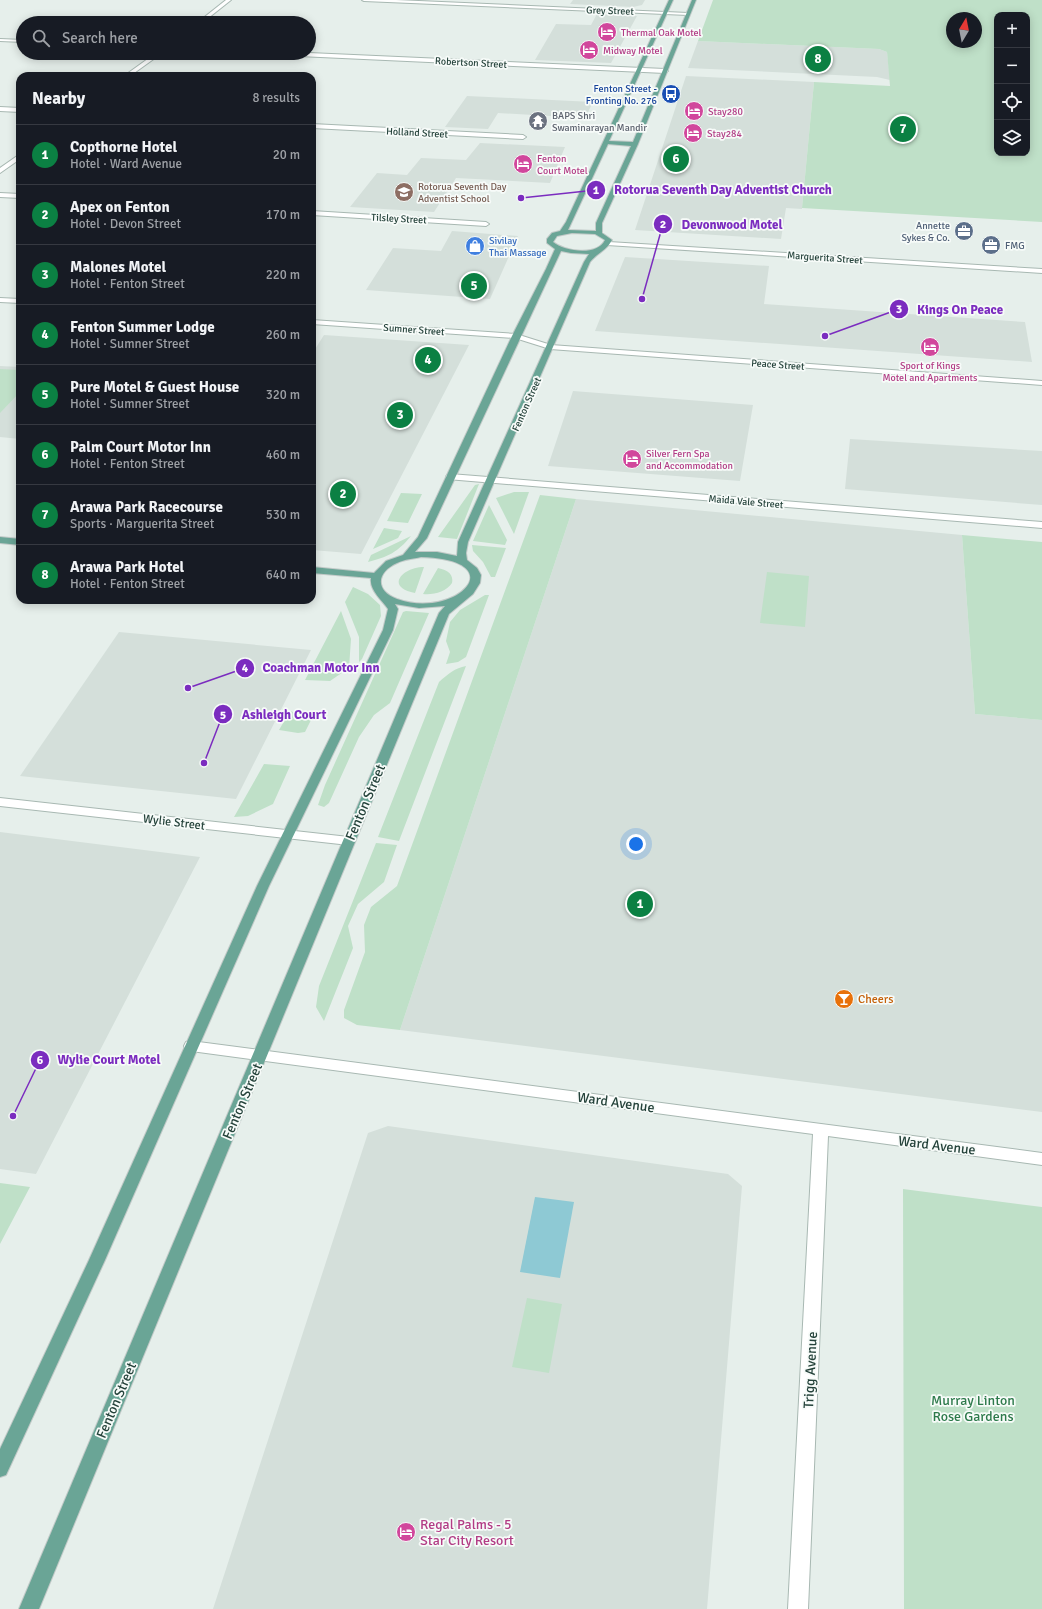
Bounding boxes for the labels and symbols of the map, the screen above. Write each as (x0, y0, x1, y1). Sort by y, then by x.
street label: Grey Street (586, 4, 635, 18)
north arrow (946, 12, 982, 48)
hotel icon: Thermal Oak Motel (596, 21, 618, 43)
place label: Thermal Oak Motel (621, 27, 702, 39)
hotel icon: Midway Motel (578, 39, 600, 61)
pin: 8 (805, 44, 831, 74)
place label: Midway Motel (603, 45, 663, 57)
street label: Robertson Street (435, 55, 508, 71)
place label: Fenton Street - Fronting No. 276 (586, 83, 657, 107)
bus stop icon: Fenton Street - Fronting No. 276 (660, 83, 682, 105)
hotel icon: Stay280 (683, 100, 705, 122)
place label: Stay280 (708, 106, 743, 118)
temple icon: BAPS Shri Swaminarayan Mandir (527, 110, 549, 132)
place label: BAPS Shri Swaminarayan Mandir (552, 110, 647, 134)
pin: 7 (890, 114, 916, 144)
hotel icon: Stay284 (682, 122, 704, 144)
street label: Holland Street (386, 125, 449, 141)
place label: Stay284 (707, 128, 742, 140)
pin: 6 (663, 144, 689, 174)
hotel icon: Fenton Court Motel (512, 153, 534, 175)
place label: Fenton Court Motel (537, 153, 588, 177)
callout: Rotorua Seventh Day Adventist Church (586, 177, 840, 202)
school or university icon: Rotorua Seventh Day Adventist School (393, 181, 415, 203)
place label: Rotorua Seventh Day Adventist School (418, 181, 507, 205)
text: Rotorua Seventh Day Adventist Church (614, 182, 832, 198)
text: 1 (593, 183, 600, 198)
street label: Tilsley Street (371, 212, 428, 226)
callout: Devonwood Motel (653, 212, 790, 237)
text: 2 (660, 217, 666, 232)
text: Devonwood Motel (682, 217, 783, 233)
place label: Annette Sykes & Co. (901, 220, 950, 244)
office icon: Annette Sykes & Co. (953, 220, 975, 242)
office icon: FMG (980, 234, 1002, 256)
shop icon: Sivilay Thai Massage (464, 235, 486, 257)
place label: Sivilay Thai Massage (489, 235, 547, 259)
place label: FMG (1005, 240, 1025, 252)
street label: Marguerita Street (787, 249, 864, 267)
pin: 5 (461, 271, 487, 301)
callout: Kings On Peace (889, 297, 1011, 322)
text: 3 (896, 302, 902, 317)
text: Kings On Peace (917, 302, 1004, 318)
street label: Sumner Street (383, 322, 445, 338)
hotel icon: Sport of Kings Motel and Apartments (919, 336, 941, 358)
pin: 4 (415, 345, 441, 375)
street label: Peace Street (751, 357, 805, 373)
place label: Sport of Kings Motel and Apartments (883, 360, 978, 384)
street label: Fenton Street (510, 375, 544, 433)
pin: 3 (387, 400, 413, 430)
hotel icon: Silver Fern Spa and Accommodation (621, 448, 643, 470)
place label: Silver Fern Spa and Accommodation (646, 448, 733, 472)
pin: 2 (330, 479, 356, 509)
street label: Maida Vale Street (708, 493, 784, 511)
callout: Coachman Motor Inn (235, 655, 388, 680)
text: Coachman Motor Inn (262, 660, 380, 676)
text: 4 (242, 661, 249, 676)
callout: Ashleigh Court (213, 702, 334, 727)
text: Ashleigh Court (242, 707, 326, 723)
text: 5 (220, 708, 226, 723)
street label: Fenton Street (342, 762, 389, 843)
street label: Wylie Street (142, 811, 206, 834)
your location (626, 834, 646, 854)
pin: 1 (627, 889, 653, 919)
bar icon: Cheers (833, 988, 855, 1010)
place label: Cheers (858, 992, 893, 1007)
callout: Wylie Court Motel (30, 1047, 169, 1072)
text: Wylie Court Motel (57, 1052, 161, 1068)
text: 6 (37, 1053, 44, 1068)
street label: Fenton Street (219, 1061, 266, 1142)
street label: Ward Avenue (576, 1089, 656, 1116)
street label: Ward Avenue (897, 1132, 977, 1159)
street label: Trigg Avenue (800, 1331, 821, 1409)
street label: Fenton Street (93, 1360, 140, 1441)
park label: Murray Linton Rose Gardens (931, 1392, 1015, 1425)
place label: Regal Palms - 5 Star City Resort (420, 1516, 514, 1549)
hotel icon: Regal Palms - 5 Star City Resort (395, 1521, 417, 1543)

